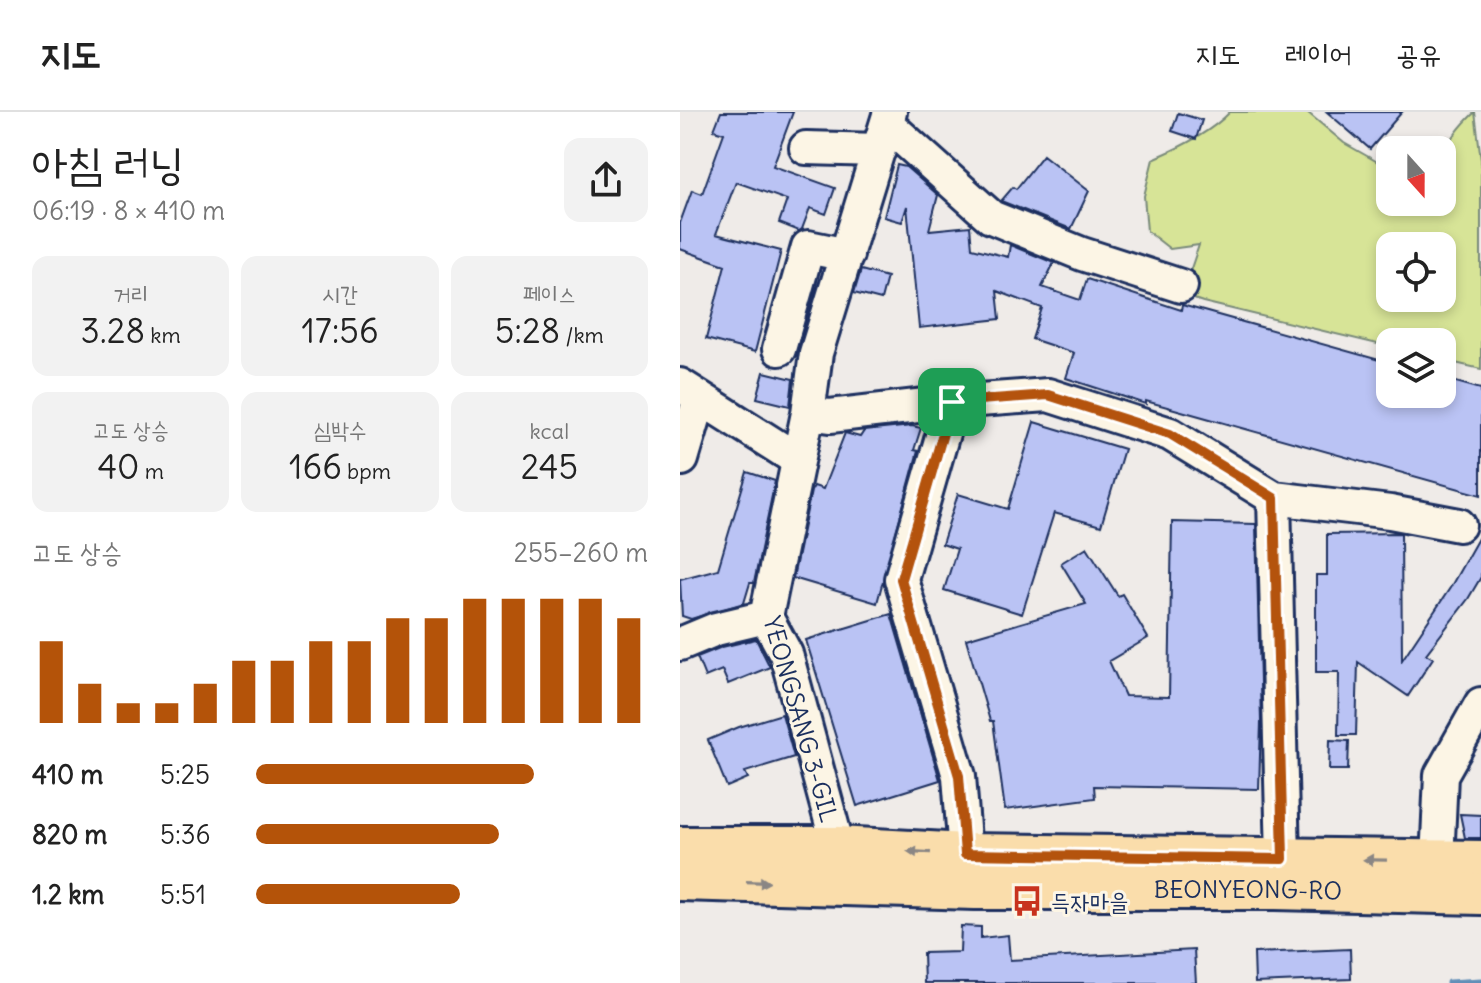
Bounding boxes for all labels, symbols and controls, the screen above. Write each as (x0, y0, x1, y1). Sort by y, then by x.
text: 지도 (40, 30, 101, 77)
text: 지도 (1195, 36, 1240, 72)
text: 레이어 (1284, 36, 1352, 72)
text: 공유 (1396, 36, 1441, 72)
text: 아침 러닝 (32, 136, 184, 191)
north arrow (1376, 136, 1456, 216)
map controls (1376, 136, 1456, 408)
button: share (564, 138, 648, 222)
text: 06:19 · 8 × 410 m (32, 194, 225, 227)
button: locate (1376, 232, 1456, 312)
text: 거리 (113, 280, 148, 308)
text: 시간 (322, 280, 358, 308)
text: 페이스 (523, 280, 576, 308)
text: 3.28 (80, 309, 145, 352)
text: 17:56 (301, 309, 379, 352)
text: 5:28 (495, 309, 560, 352)
text: km (145, 321, 181, 349)
text: /km (560, 321, 604, 349)
button: layers (1376, 328, 1456, 408)
pin (918, 368, 986, 436)
icon: arrive (930, 380, 974, 424)
text: 고도 상승 (93, 416, 169, 444)
text: 심박수 (313, 416, 367, 444)
text: kcal (530, 417, 569, 445)
text: 40 (97, 445, 139, 488)
text: 166 (289, 445, 342, 488)
text: 245 (521, 445, 578, 488)
text: m (139, 457, 164, 485)
text: bpm (342, 457, 391, 485)
text: 고도 상승 (32, 536, 122, 569)
text: 255–260 m (514, 536, 648, 569)
street label: YEONGSANG 3-GIL (757, 613, 845, 825)
text: 410 m (32, 758, 103, 791)
text: 5:25 (160, 758, 210, 791)
text: 820 m (32, 818, 107, 851)
text: 5:36 (160, 818, 211, 851)
one-way arrow (906, 845, 931, 858)
one-way arrow (1362, 854, 1387, 866)
street label: BEONYEONG-RO (1154, 874, 1342, 906)
one-way arrow (746, 876, 771, 889)
text: 1.2 km (32, 878, 104, 911)
text: 5:51 (160, 878, 206, 911)
bus stop icon: 득자마을 (1010, 884, 1044, 918)
place label: 득자마을 (1051, 886, 1128, 916)

